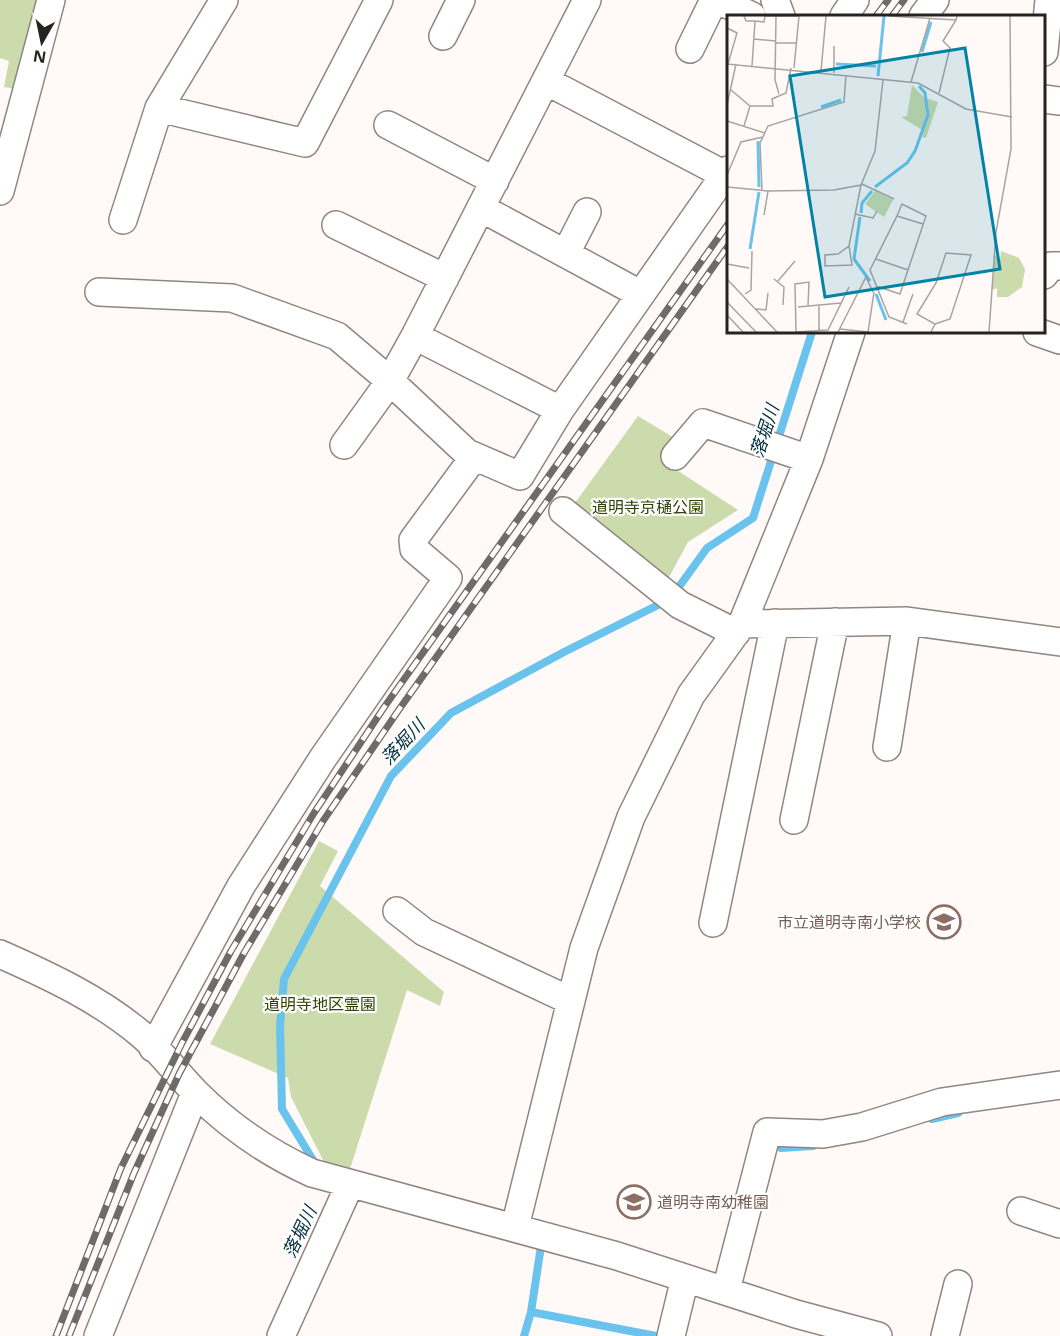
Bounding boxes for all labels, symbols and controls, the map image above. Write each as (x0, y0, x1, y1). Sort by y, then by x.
north arrow (12, 12, 72, 72)
inset map (727, 15, 1045, 333)
text: N (32, 45, 48, 69)
water label: 落堀川 (744, 399, 784, 460)
park label: 道明寺京樋公園 (592, 496, 704, 518)
water label: 落堀川 (375, 712, 431, 769)
school or university icon: 市立道明寺南小学校 (926, 904, 962, 940)
place label: 市立道明寺南小学校 (777, 911, 921, 933)
park label: 道明寺地区霊園 (264, 993, 376, 1015)
school or university icon: 道明寺南幼稚園 (616, 1184, 652, 1220)
place label: 道明寺南幼稚園 (657, 1191, 769, 1213)
water label: 落堀川 (277, 1200, 322, 1261)

